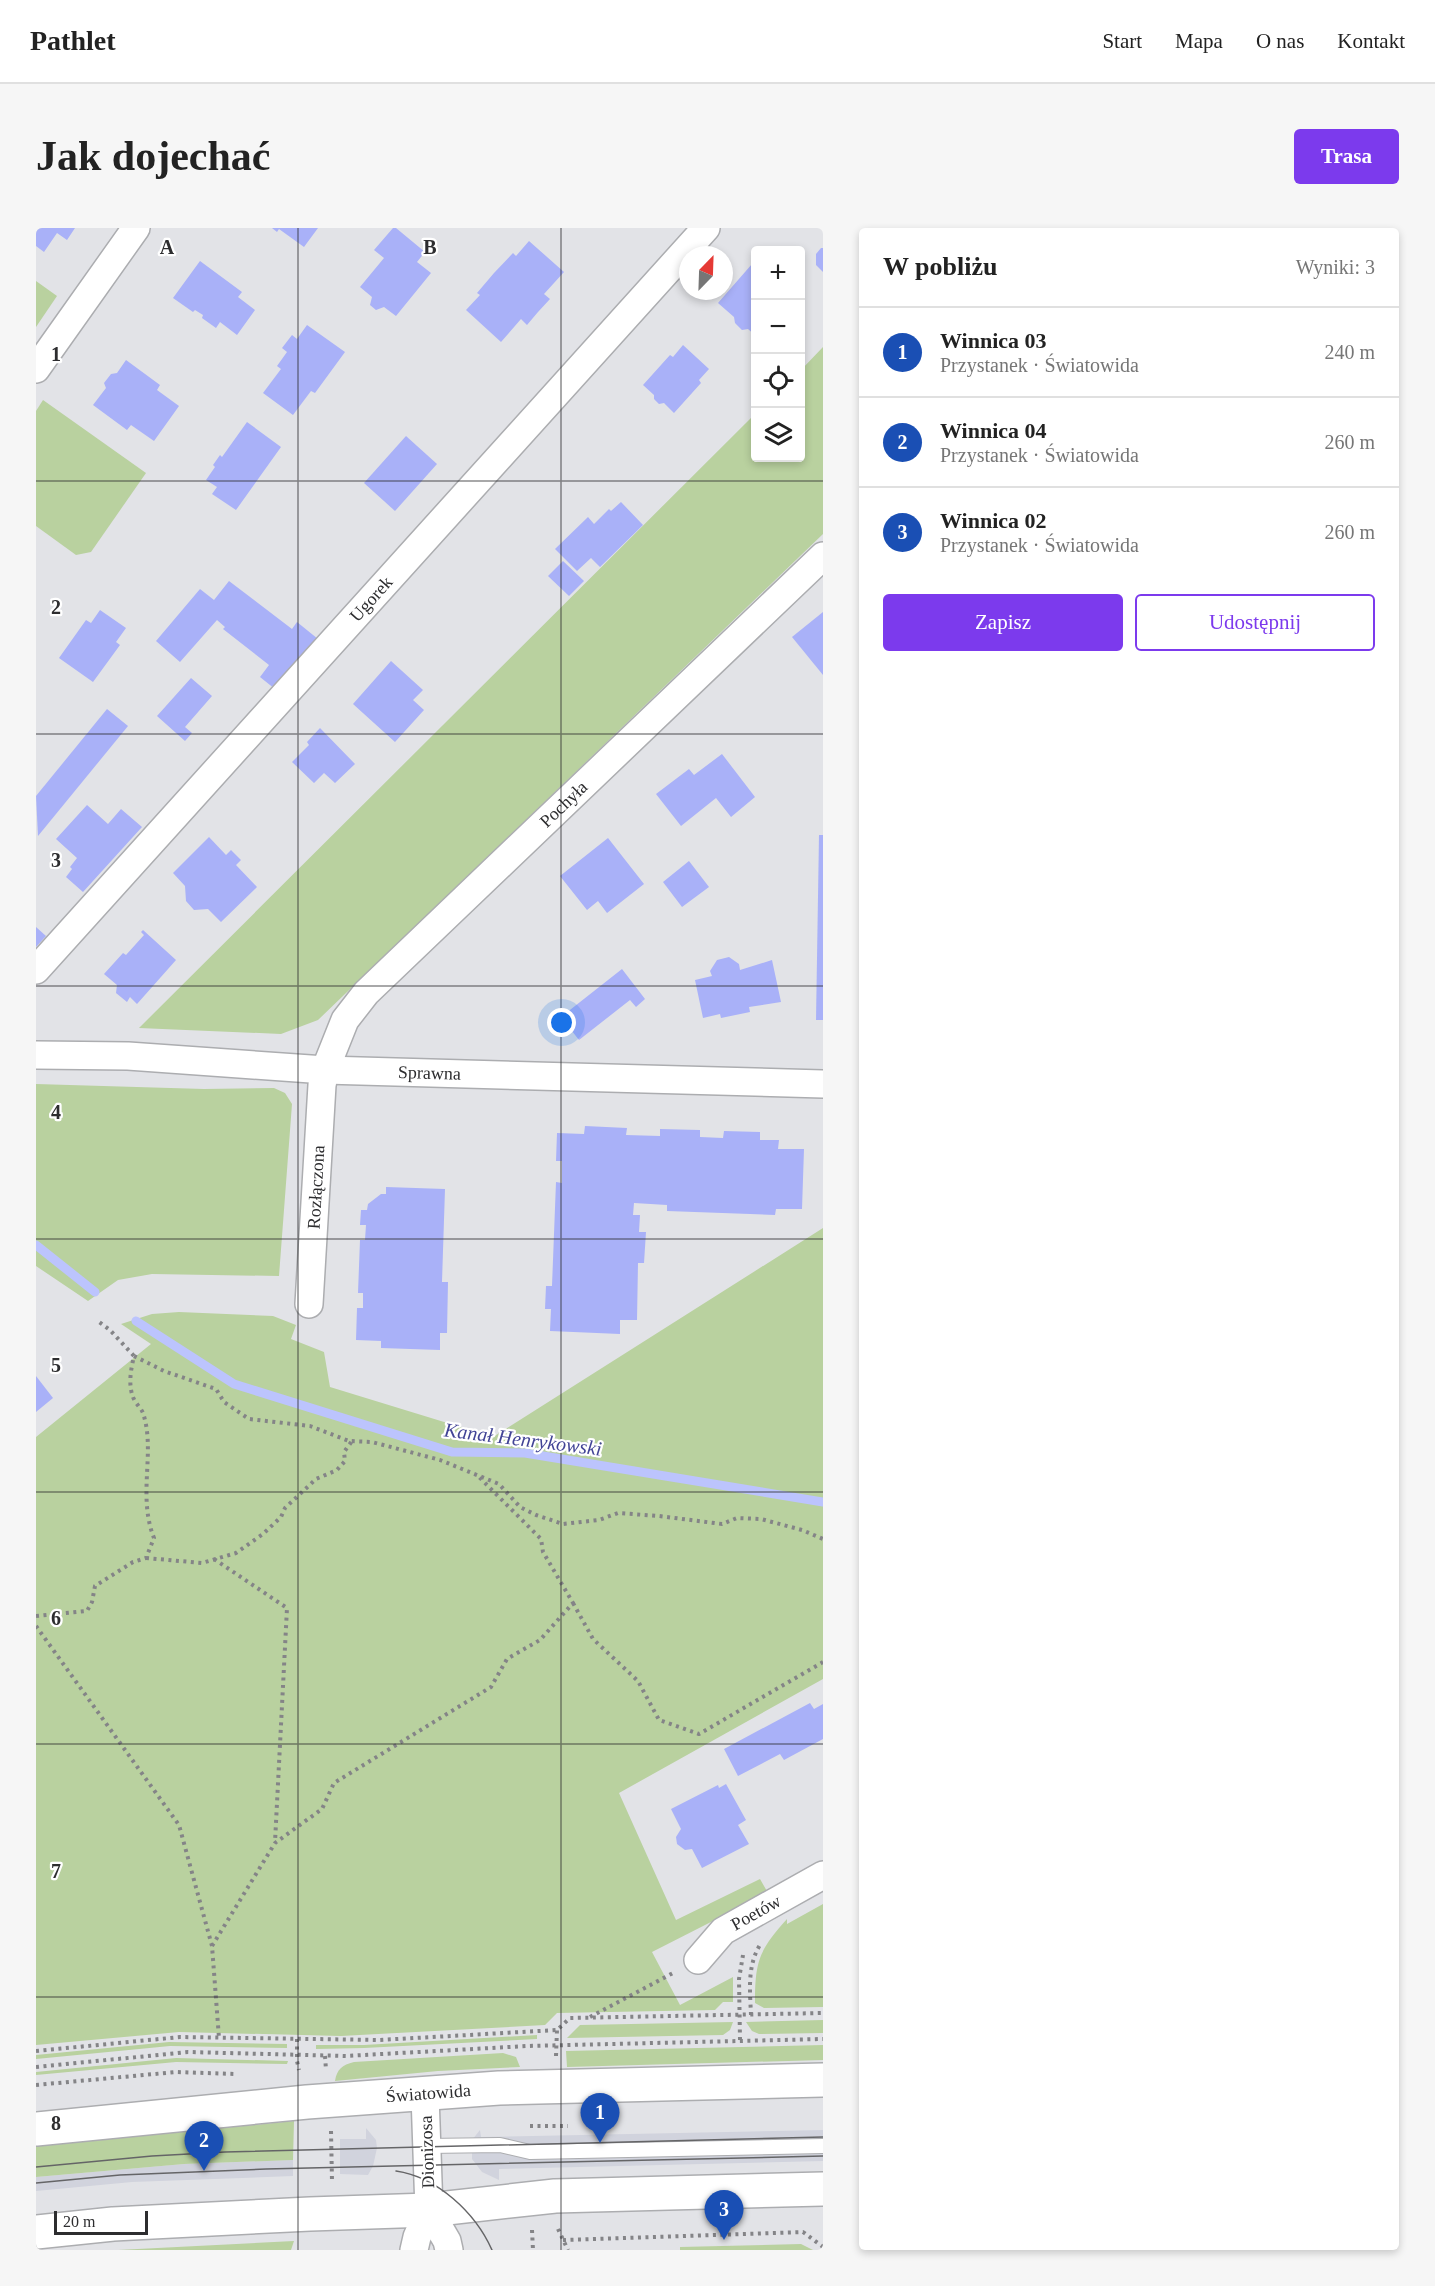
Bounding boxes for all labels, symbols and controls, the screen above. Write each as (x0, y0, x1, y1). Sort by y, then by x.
text: Pathlet (30, 25, 116, 56)
text: Start (1102, 29, 1142, 53)
text: Mapa (1175, 29, 1223, 53)
text: O nas (1256, 29, 1304, 53)
text: Kontakt (1337, 29, 1405, 53)
button: Trasa (1294, 129, 1399, 184)
text: Jak dojechać (36, 133, 271, 179)
text: A (160, 236, 175, 258)
text: B (423, 236, 437, 258)
north arrow (679, 246, 733, 300)
map controls (751, 246, 805, 462)
button: + (751, 246, 805, 300)
text: W pobliżu (883, 252, 997, 281)
text: Wyniki: 3 (1296, 256, 1375, 278)
button: − (751, 300, 805, 354)
text: Winnica 03 (940, 328, 1047, 353)
text: 1 (898, 341, 908, 363)
text: 240 m (1324, 341, 1375, 363)
text: 1 (51, 343, 61, 365)
button: locate (751, 354, 805, 408)
text: Przystanek · Światowida (940, 354, 1139, 376)
button: layers (751, 408, 805, 462)
text: Winnica 04 (940, 418, 1047, 443)
text: 2 (898, 431, 908, 453)
text: 260 m (1324, 431, 1375, 453)
text: Przystanek · Światowida (940, 444, 1139, 466)
text: Winnica 02 (940, 508, 1047, 533)
text: 3 (898, 521, 908, 543)
text: 260 m (1324, 521, 1375, 543)
text: Przystanek · Światowida (940, 534, 1139, 556)
street label: Ugorek (346, 572, 397, 626)
button: Zapisz (883, 594, 1123, 651)
button: Udostępnij (1135, 594, 1375, 651)
text: 2 (51, 596, 61, 618)
street label: Pochyła (536, 777, 591, 831)
text: 3 (51, 849, 61, 871)
your location (547, 1008, 576, 1037)
street label: Sprawna (398, 1062, 461, 1084)
text: 4 (51, 1101, 61, 1123)
street label: Rozłączona (303, 1145, 328, 1230)
text: 5 (51, 1354, 61, 1376)
water label: Kanał Henrykowski (442, 1418, 603, 1461)
text: 6 (51, 1607, 61, 1629)
text: 7 (51, 1860, 61, 1882)
street label: Poetów (727, 1891, 784, 1934)
street label: Światowida (385, 2080, 471, 2106)
pin: 1 (580, 2094, 620, 2143)
text: 8 (51, 2112, 61, 2134)
street label: Dionizosa (416, 2115, 438, 2189)
pin: 2 (184, 2122, 224, 2171)
pin: 3 (704, 2190, 744, 2240)
scale bar (54, 2208, 148, 2236)
text: 20 m (63, 2213, 95, 2230)

